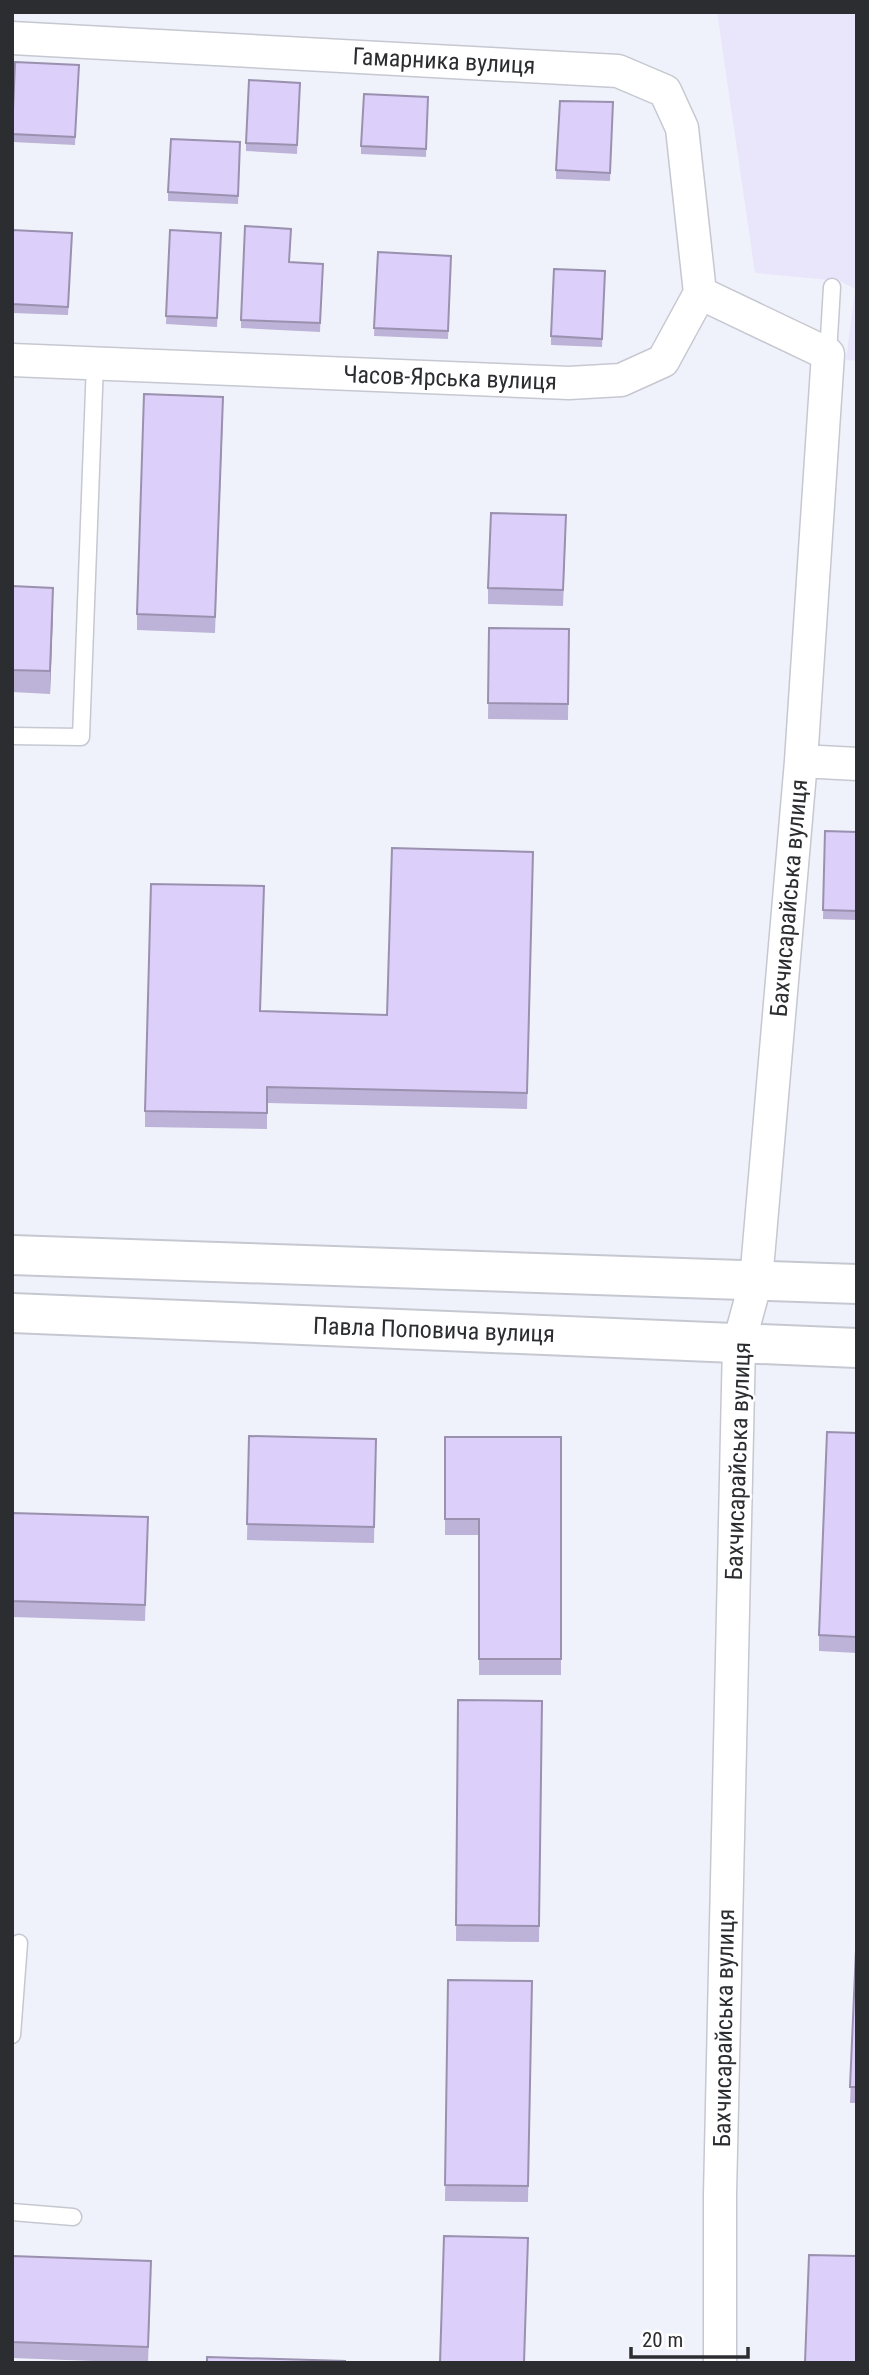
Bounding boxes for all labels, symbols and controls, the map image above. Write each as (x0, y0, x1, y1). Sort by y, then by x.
street label: Гамарника вулиця (352, 42, 536, 80)
street label: Часов-Ярська вулиця (343, 360, 557, 396)
street label: Бахчисарайська вулиця (765, 778, 813, 1018)
street label: Павла Поповича вулиця (313, 1312, 555, 1348)
street label: Бахчисарайська вулиця (720, 1341, 756, 1581)
street label: Бахчисарайська вулиця (708, 1909, 740, 2147)
scale bar (631, 2316, 748, 2360)
text: 20 m (642, 2328, 683, 2352)

